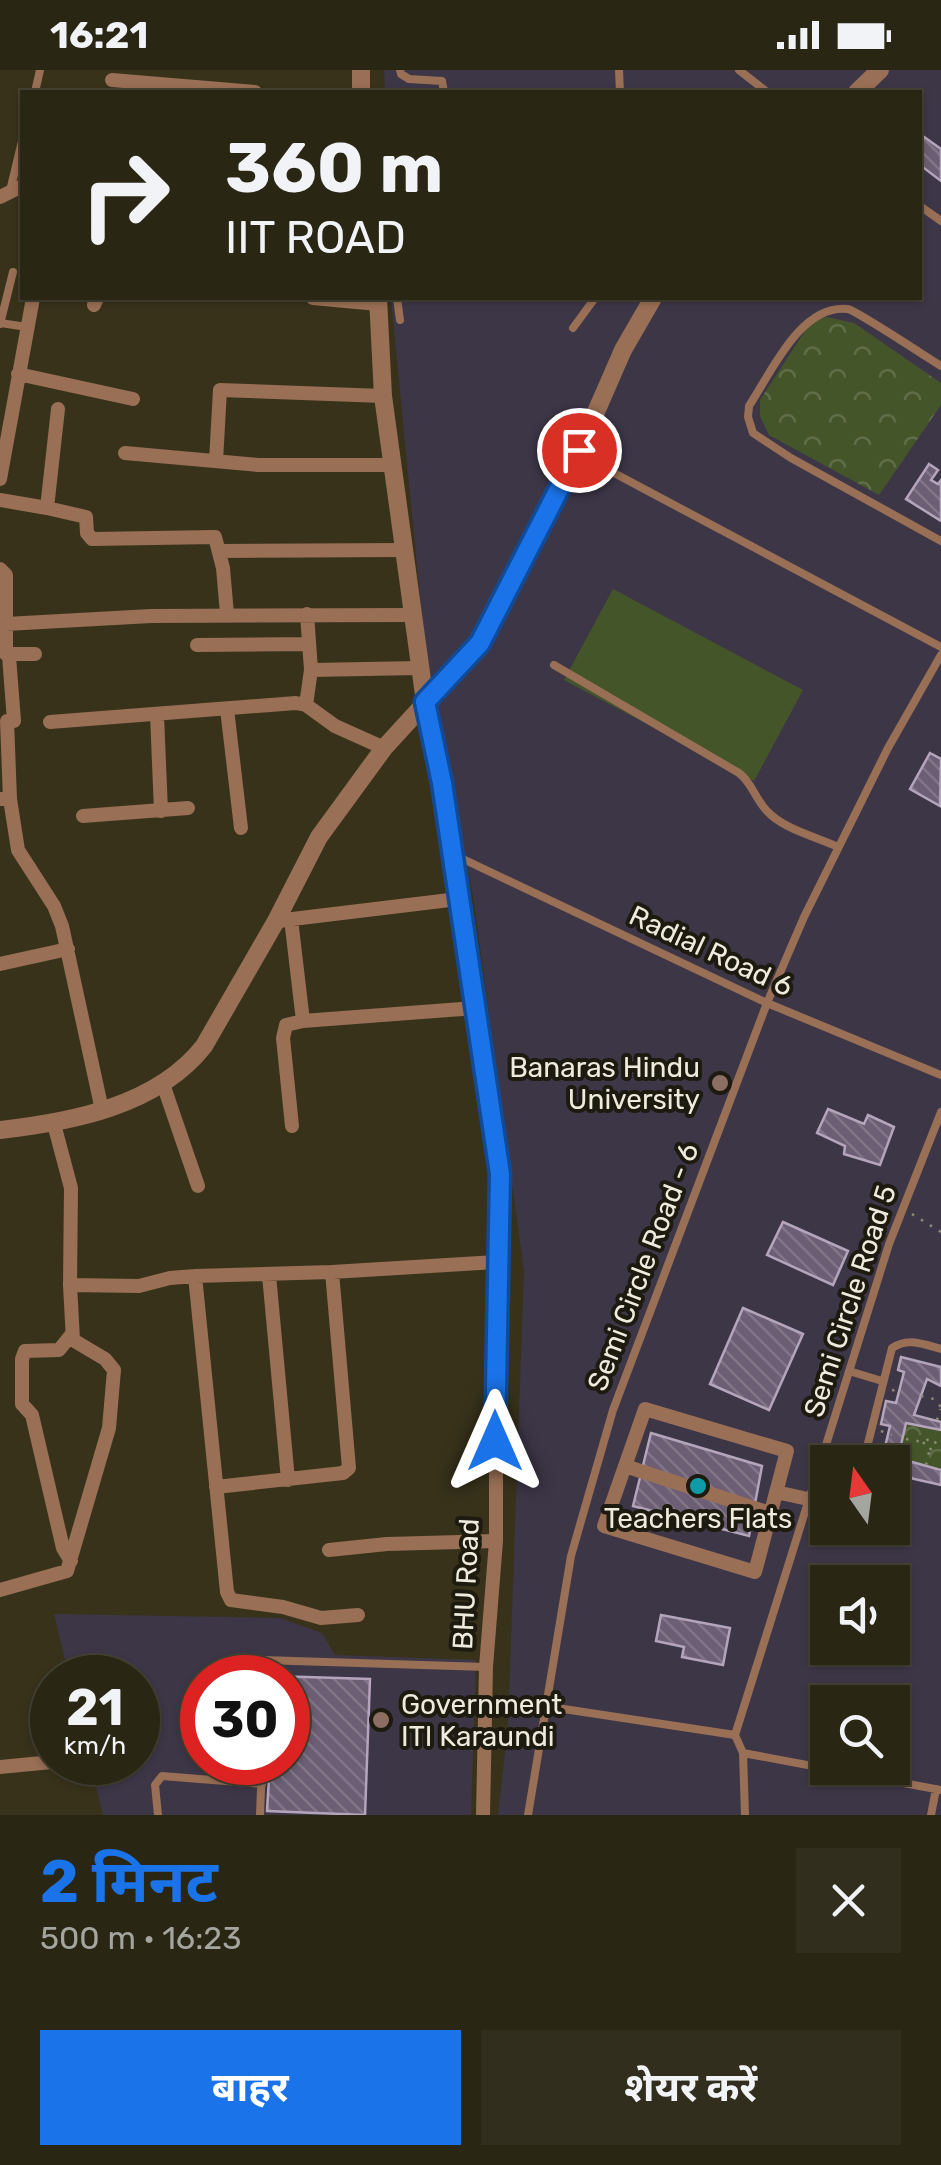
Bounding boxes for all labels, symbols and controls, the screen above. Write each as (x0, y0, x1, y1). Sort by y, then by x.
text: 16:21 (50, 12, 148, 58)
text: 360 m (225, 127, 443, 210)
icon: right (60, 130, 190, 260)
text: IIT ROAD (225, 211, 406, 264)
pin (537, 408, 622, 493)
icon: arrive (552, 423, 607, 478)
street label: Radial Road 6 (624, 899, 798, 1003)
place label: Banaras Hindu University (509, 1051, 700, 1116)
marker: Banaras Hindu University (709, 1072, 731, 1094)
street label: Semi Circle Road - 6 (581, 1138, 705, 1396)
street label: Semi Circle Road 5 (797, 1181, 903, 1421)
position arrow (443, 1389, 547, 1493)
north arrow (810, 1445, 910, 1545)
map controls (810, 1445, 910, 1785)
marker: Teachers Flats (687, 1475, 709, 1497)
place label: Teachers Flats (604, 1502, 792, 1535)
street label: BHU Road (446, 1517, 486, 1651)
button: sound (810, 1565, 910, 1665)
speed limit sign: 30 (180, 1655, 310, 1785)
text: 21 (66, 1678, 124, 1738)
button: search (810, 1685, 910, 1785)
place label: Government ITI Karaundi (401, 1688, 562, 1753)
marker: Government ITI Karaundi (370, 1709, 392, 1731)
text: km/h (64, 1731, 126, 1760)
text: 2 मिनट (40, 1846, 218, 1917)
button: close (796, 1848, 901, 1953)
text: 500 m · 16:23 (40, 1919, 241, 1957)
button: बाहर (40, 2030, 461, 2145)
button: शेयर करें (481, 2030, 901, 2145)

